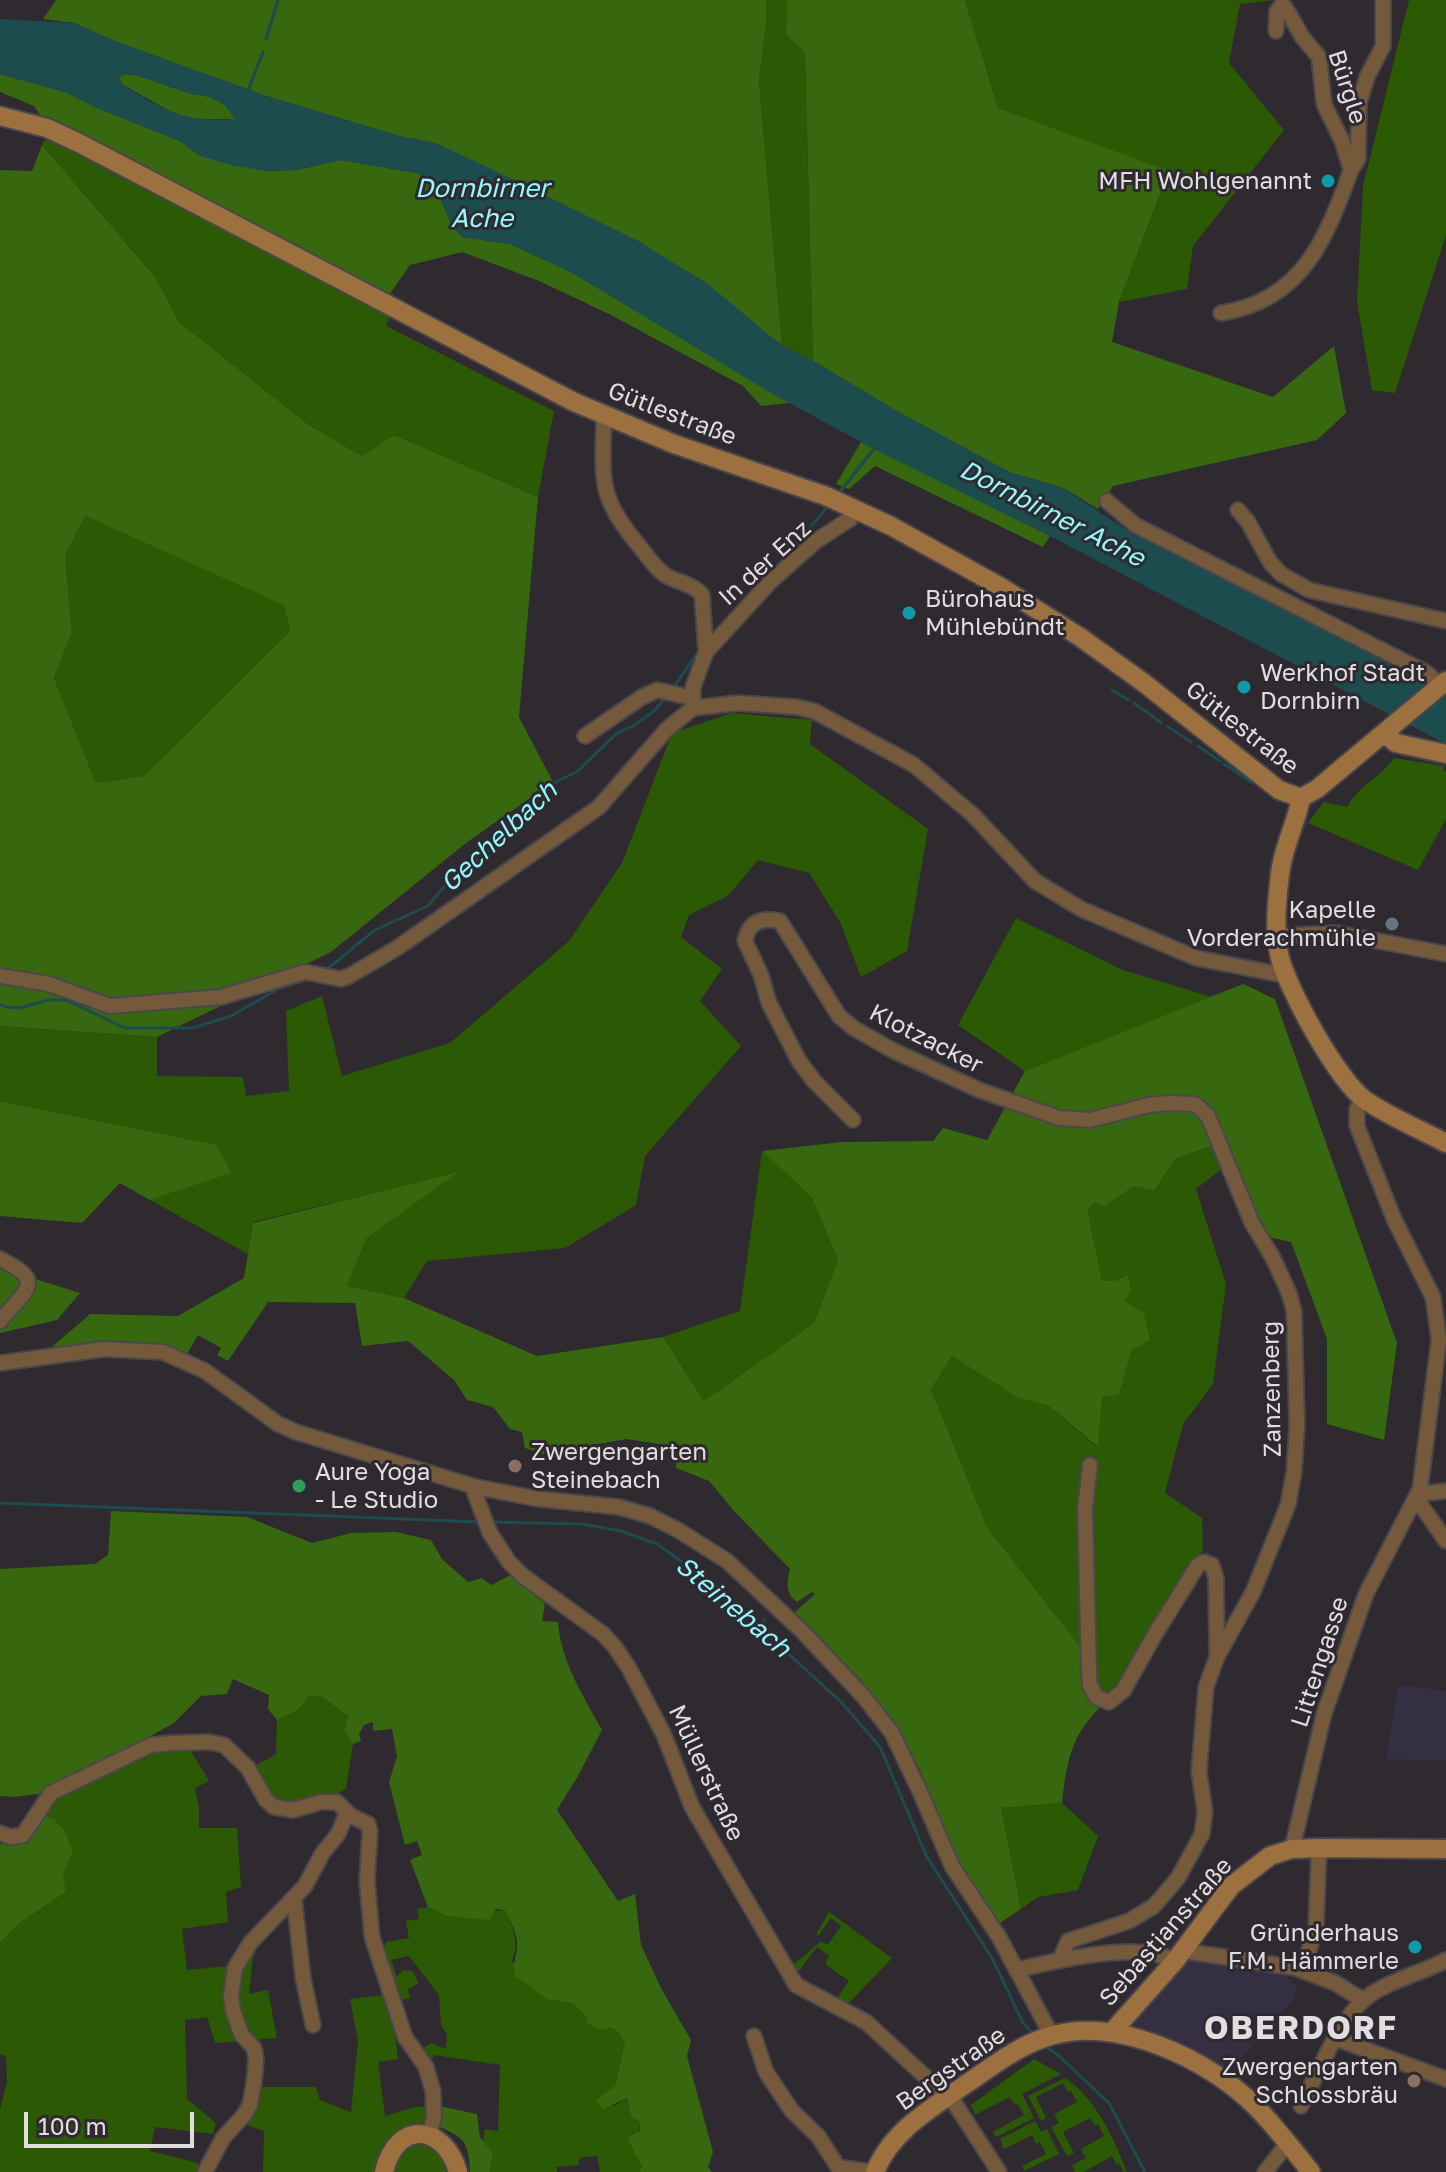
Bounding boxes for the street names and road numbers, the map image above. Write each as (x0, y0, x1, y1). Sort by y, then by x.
street label: Bürgle (1322, 46, 1372, 128)
street label: Gütlestraße (604, 376, 740, 452)
street label: In der Enz (713, 514, 817, 612)
street label: Gütlestraße (1180, 675, 1304, 781)
street label: Klotzacker (864, 998, 988, 1080)
street label: Zanzenberg (1256, 1321, 1288, 1457)
street label: Littengasse (1285, 1593, 1355, 1731)
street label: Müllerstraße (662, 1701, 750, 1845)
street label: Sebastianstraße (1094, 1852, 1238, 2012)
street label: Bergstraße (891, 2021, 1011, 2117)

